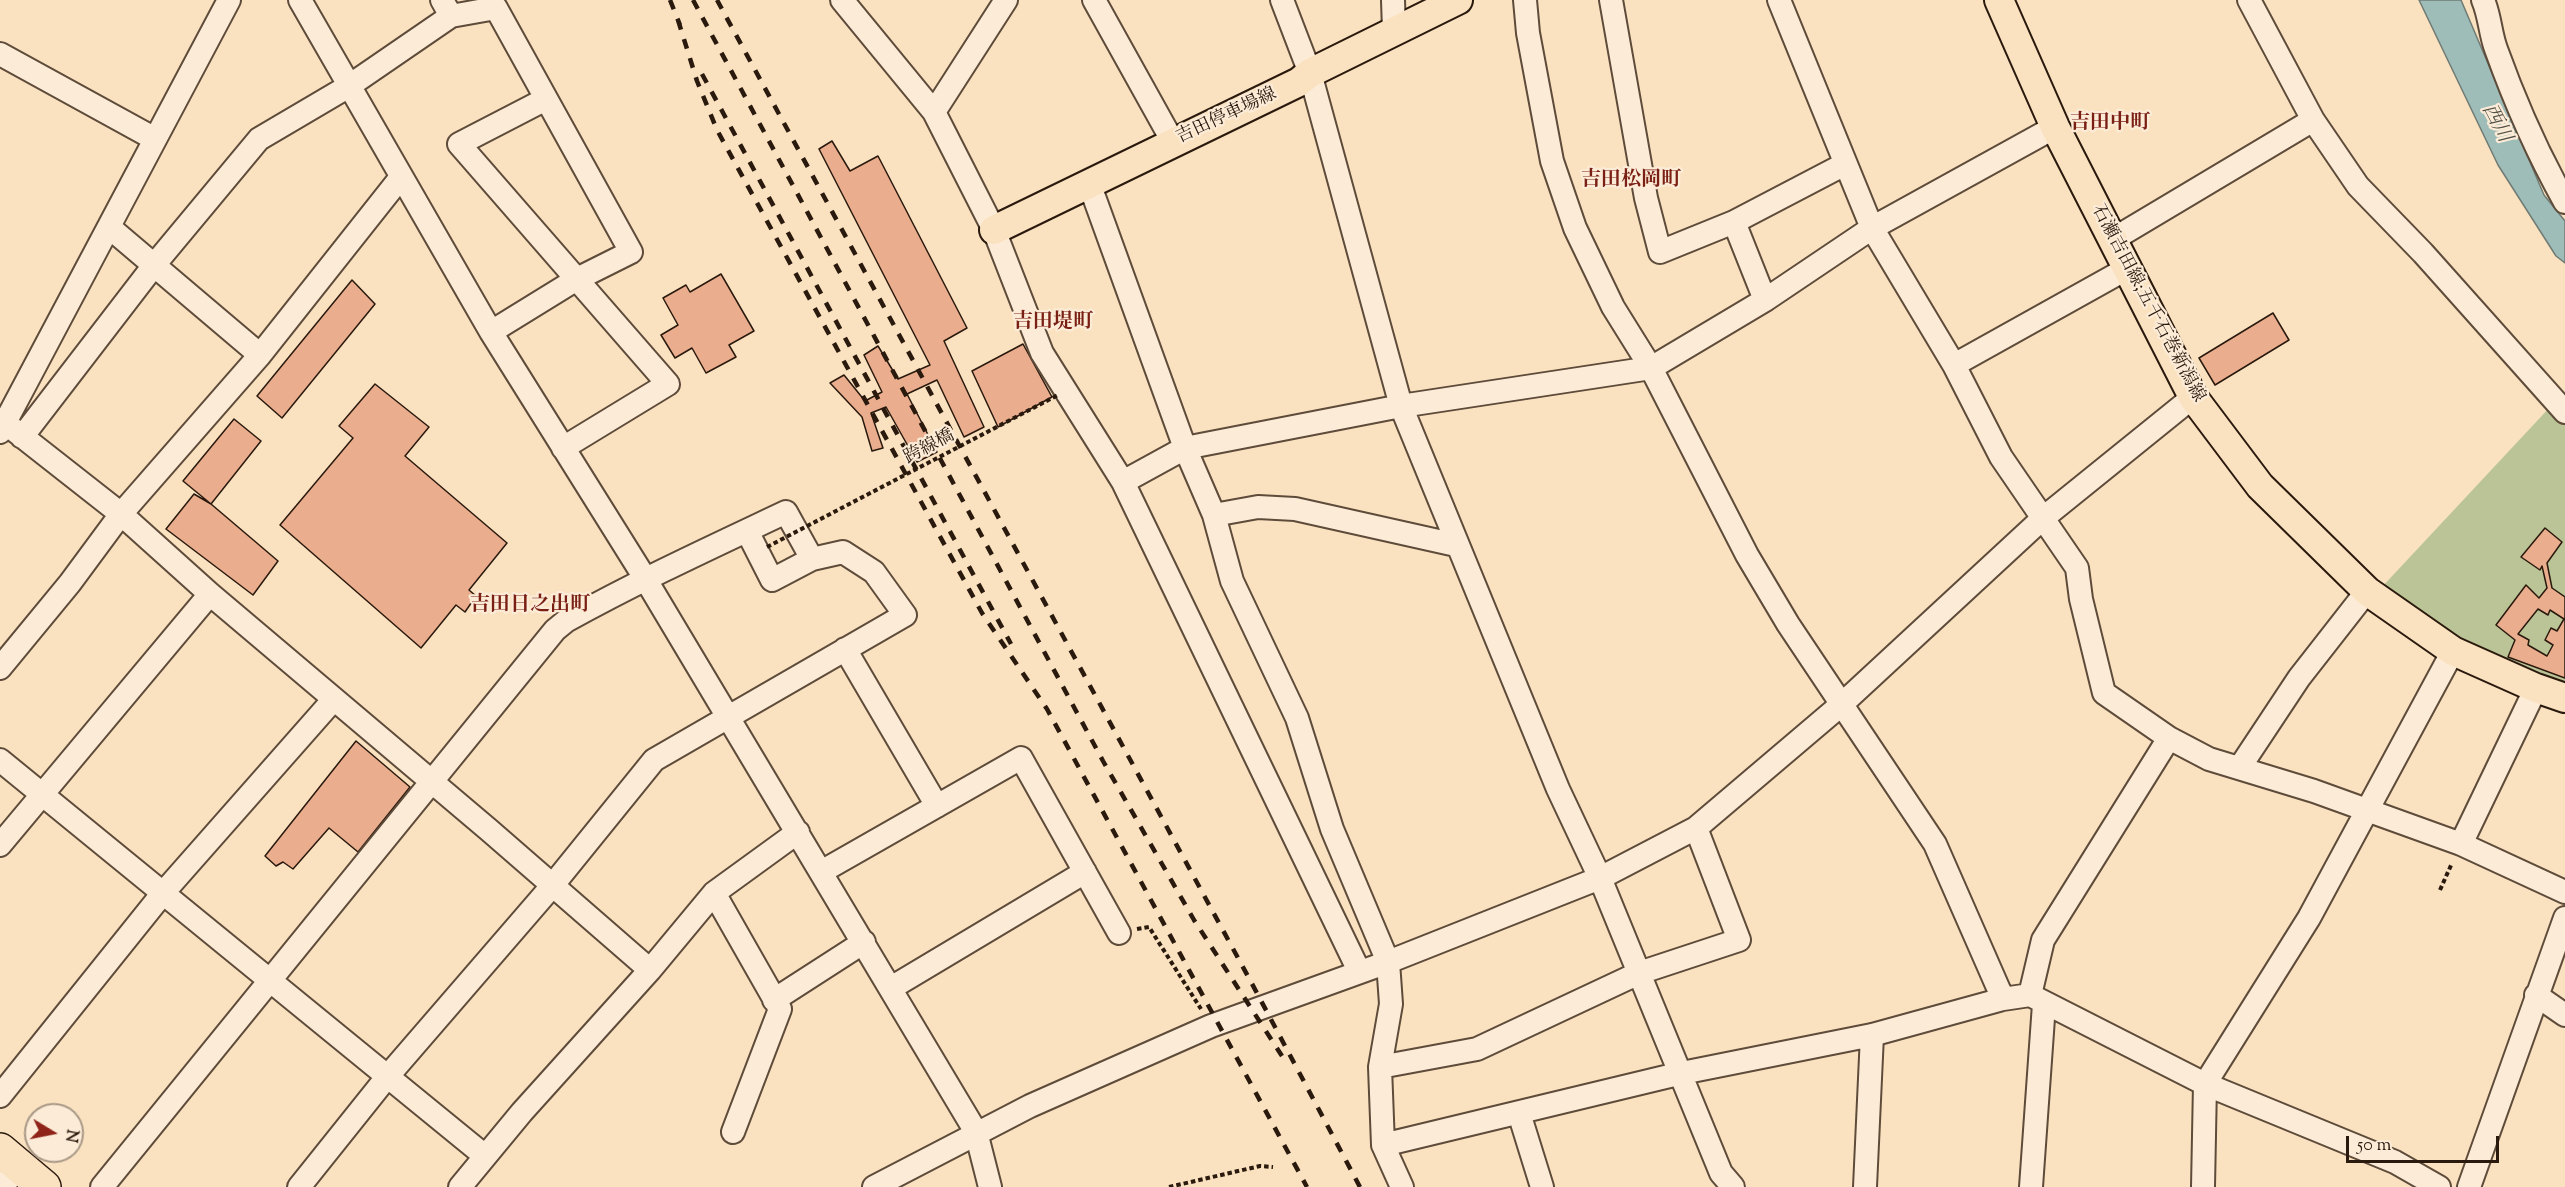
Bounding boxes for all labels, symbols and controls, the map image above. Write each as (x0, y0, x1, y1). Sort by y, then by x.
street label: 吉田停車場線 (1173, 84, 1281, 150)
water label: 西川 (2475, 101, 2515, 147)
district label: 吉田中町 (2070, 113, 2150, 137)
district label: 吉田松岡町 (1581, 170, 1681, 194)
street label: 石瀬吉田線;五千石巻新潟線 (2086, 201, 2208, 407)
district label: 吉田堤町 (1013, 312, 1093, 336)
street label: 跨線橋 (901, 426, 959, 470)
district label: 吉田日之出町 (470, 595, 590, 619)
north arrow (24, 1103, 84, 1163)
scale bar (2349, 1124, 2502, 1162)
text: N (58, 1128, 83, 1144)
text: 50 m (2357, 1133, 2391, 1159)

